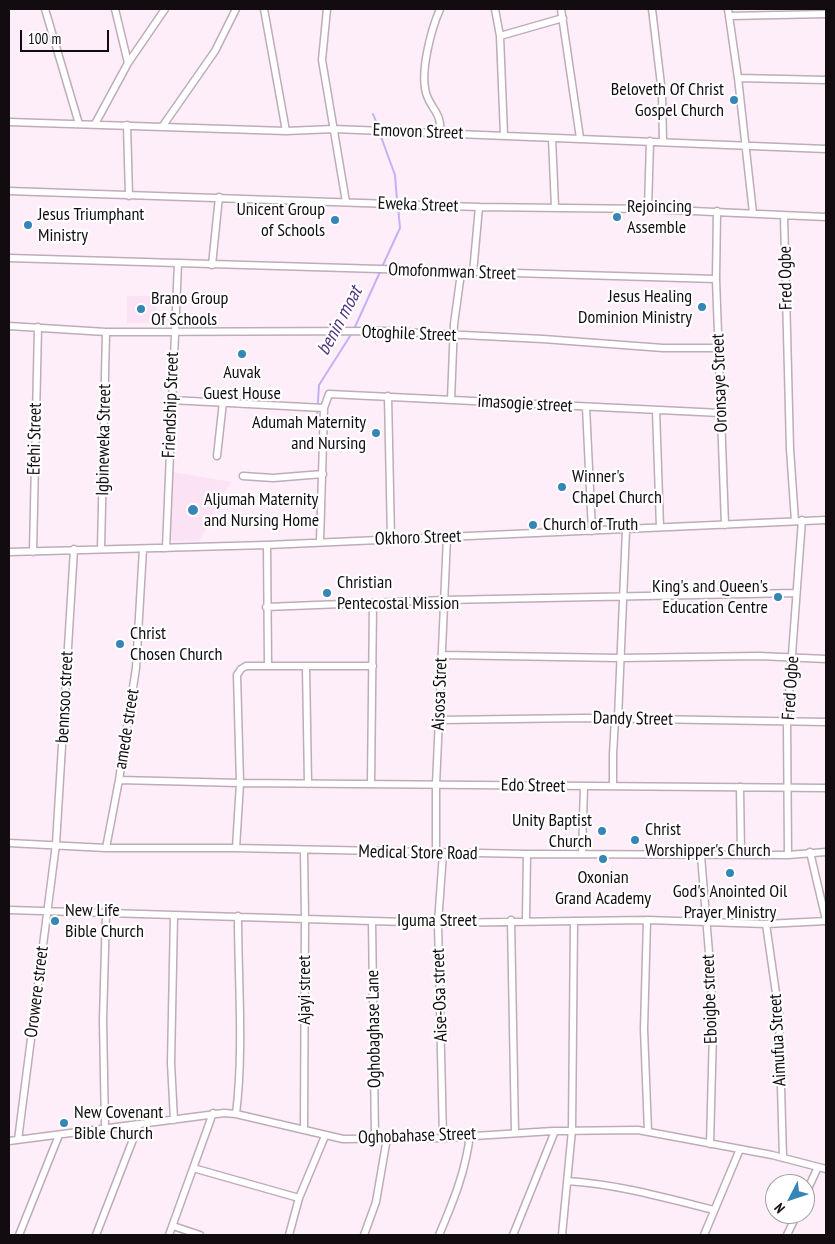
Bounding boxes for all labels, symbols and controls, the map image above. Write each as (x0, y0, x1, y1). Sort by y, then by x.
scale bar (22, 20, 111, 52)
text: 100 m (28, 29, 61, 48)
place label: Beloveth Of Christ Gospel Church (611, 79, 724, 122)
marker: Beloveth Of Christ Gospel Church (728, 94, 740, 106)
street label: Emovon Street (372, 120, 464, 144)
street label: Eweka Street (377, 193, 459, 217)
place label: Rejoincing Assemble (627, 196, 692, 238)
place label: Unicent Group of Schools (236, 199, 325, 242)
place label: Jesus Triumphant Ministry (38, 204, 144, 246)
marker: Rejoincing Assemble (611, 211, 623, 223)
marker: Unicent Group of Schools (329, 214, 341, 226)
marker: Jesus Triumphant Ministry (22, 219, 34, 231)
street label: Fred Ogbe (775, 246, 797, 310)
street label: Omofonmwan Street (388, 259, 516, 285)
water label: benin moat (312, 283, 368, 359)
place label: Jesus Healing Dominion Ministry (578, 286, 692, 328)
place label: Brano Group Of Schools (151, 288, 228, 330)
marker: Jesus Healing Dominion Ministry (696, 301, 708, 313)
marker: Brano Group Of Schools (135, 303, 147, 315)
street label: Otoghile Street (361, 322, 457, 346)
street label: Oronsaye Street (707, 333, 733, 433)
marker: Auvak Guest House (236, 348, 248, 360)
street label: Friendship Street (158, 352, 184, 458)
place label: Auvak Guest House (203, 362, 281, 404)
street label: Igbineweka Street (92, 384, 116, 496)
street label: imasogie street (477, 391, 573, 417)
street label: Efehi Street (24, 403, 46, 475)
place label: Adumah Maternity and Nursing (252, 412, 366, 454)
marker: Adumah Maternity and Nursing (370, 427, 382, 439)
place label: Winner's Chapel Church (572, 466, 662, 508)
marker: Winner's Chapel Church (556, 481, 568, 493)
place label: Aljumah Maternity and Nursing Home (204, 489, 319, 532)
marker: Aljumah Maternity and Nursing Home (186, 503, 200, 517)
place label: Church of Truth (543, 514, 638, 536)
marker: Church of Truth (527, 519, 539, 531)
street label: Okhoro Street (374, 526, 462, 550)
place label: Christian Pentecostal Mission (337, 572, 459, 614)
place label: King's and Queen's Education Centre (652, 576, 768, 618)
marker: Christian Pentecostal Mission (321, 587, 333, 599)
marker: King's and Queen's Education Centre (772, 591, 784, 603)
place label: Christ Chosen Church (130, 623, 222, 666)
marker: Christ Chosen Church (114, 638, 126, 650)
street label: bennsoo street (52, 650, 78, 744)
street label: Fred Ogbe (778, 655, 804, 721)
street label: Aisosa Stret (428, 657, 452, 731)
street label: amede street (110, 687, 144, 771)
street label: Dandy Street (593, 708, 673, 730)
street label: Edo Street (501, 775, 565, 797)
place label: Unity Baptist Church (512, 810, 592, 852)
place label: Christ Worshipper's Church (645, 819, 771, 862)
marker: Unity Baptist Church (596, 825, 608, 837)
marker: Christ Worshipper's Church (629, 834, 641, 846)
street label: Medical Store Road (358, 841, 478, 865)
marker: Oxonian Grand Academy (597, 853, 609, 865)
place label: Oxonian Grand Academy (555, 867, 651, 910)
marker: God's Anointed Oil Prayer Ministry (724, 867, 736, 879)
place label: God's Anointed Oil Prayer Ministry (673, 881, 787, 924)
place label: New Life Bible Church (65, 900, 144, 942)
street label: Iguma Street (397, 910, 477, 932)
marker: New Life Bible Church (49, 915, 61, 927)
street label: Orowere street (21, 945, 53, 1039)
street label: Aise-Osa street (428, 948, 452, 1042)
street label: Eboigbe street (698, 954, 722, 1044)
street label: Ajayi street (294, 955, 316, 1025)
street label: Oghobaghase Lane (362, 970, 386, 1088)
street label: Aimufua Street (765, 993, 791, 1087)
place label: New Covenant Bible Church (74, 1102, 163, 1144)
marker: New Covenant Bible Church (58, 1117, 70, 1129)
street label: Oghobahase Street (358, 1123, 476, 1149)
north arrow (765, 1174, 815, 1224)
text: N (770, 1199, 789, 1217)

